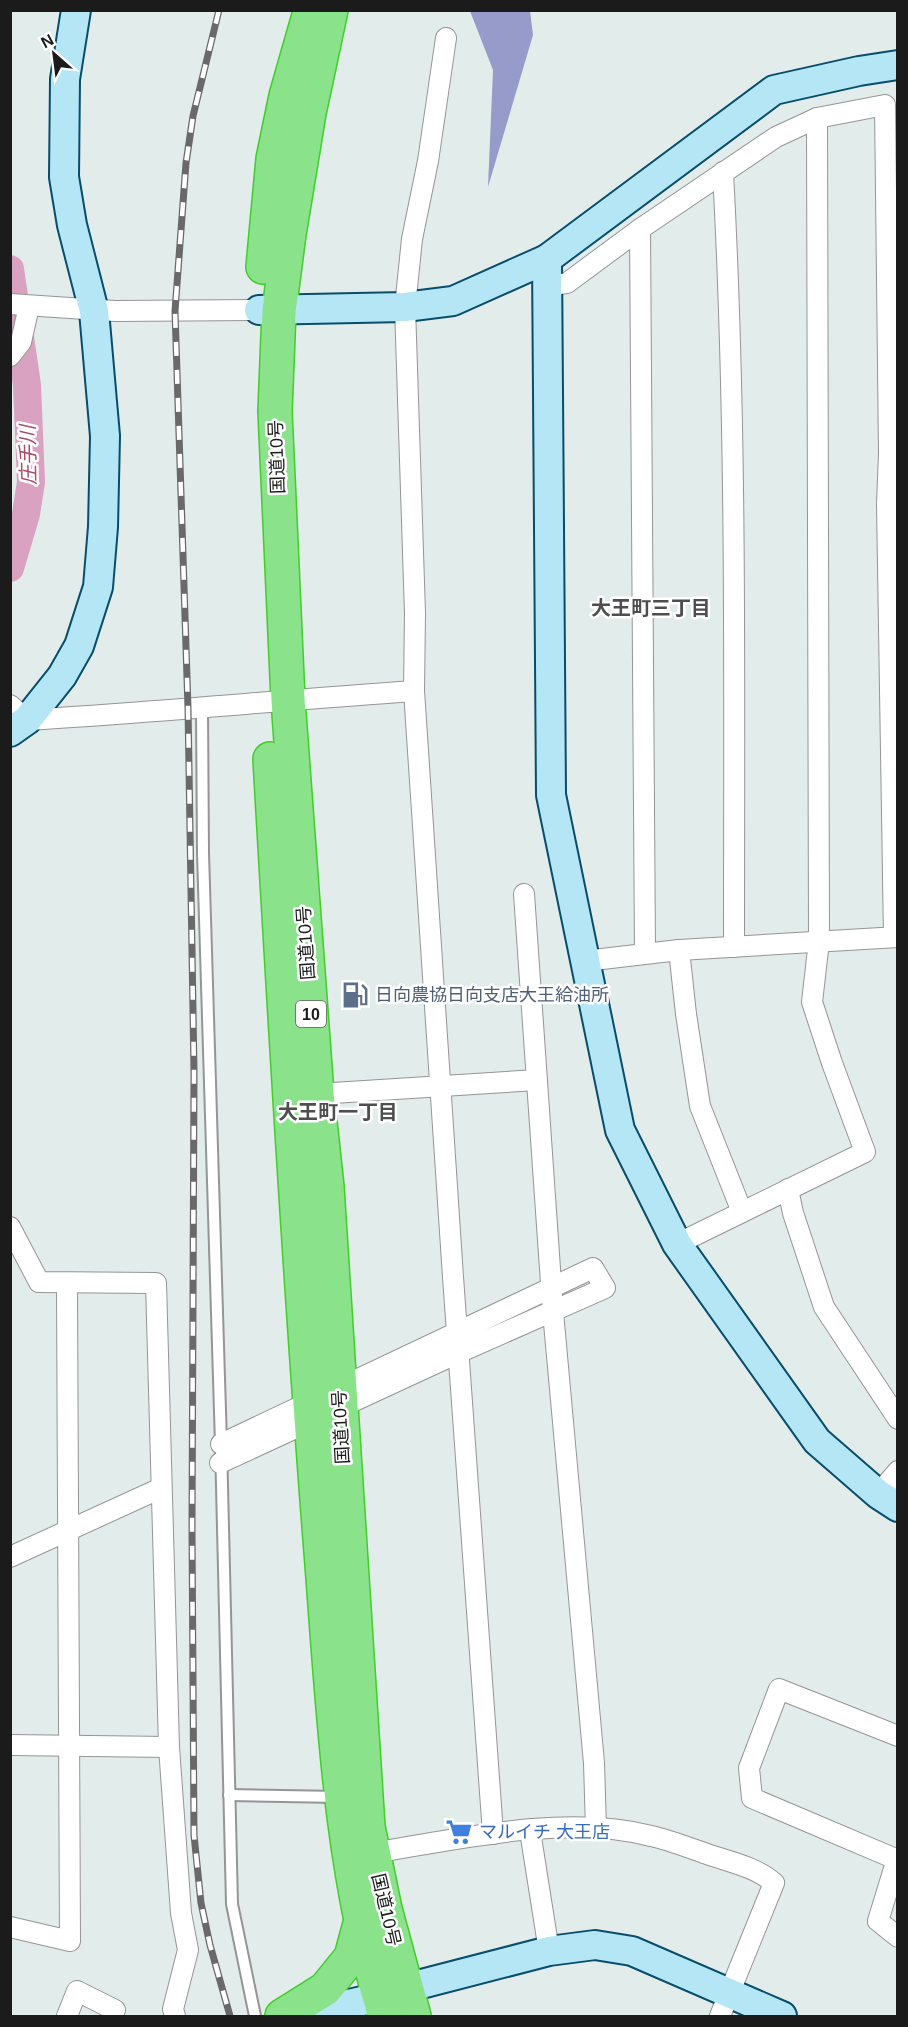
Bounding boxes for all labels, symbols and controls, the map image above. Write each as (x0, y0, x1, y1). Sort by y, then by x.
north arrow (24, 24, 84, 84)
text: N (38, 31, 56, 51)
street label: 国道10号 (266, 420, 288, 494)
water label: 庄手川 (16, 423, 40, 485)
district label: 大王町三丁目 (591, 597, 711, 619)
street label: 国道10号 (293, 905, 319, 981)
fuel station icon: 日向農協日向支店大王給油所 (340, 980, 370, 1010)
place label: 日向農協日向支店大王給油所 (375, 985, 609, 1005)
road number: 10 (296, 1001, 326, 1027)
district label: 大王町一丁目 (278, 1101, 398, 1123)
street label: 国道10号 (329, 1390, 353, 1464)
supermarket icon: マルイチ 大王店 (444, 1817, 474, 1847)
place label: マルイチ 大王店 (479, 1822, 610, 1842)
street label: 国道10号 (368, 1872, 404, 1948)

